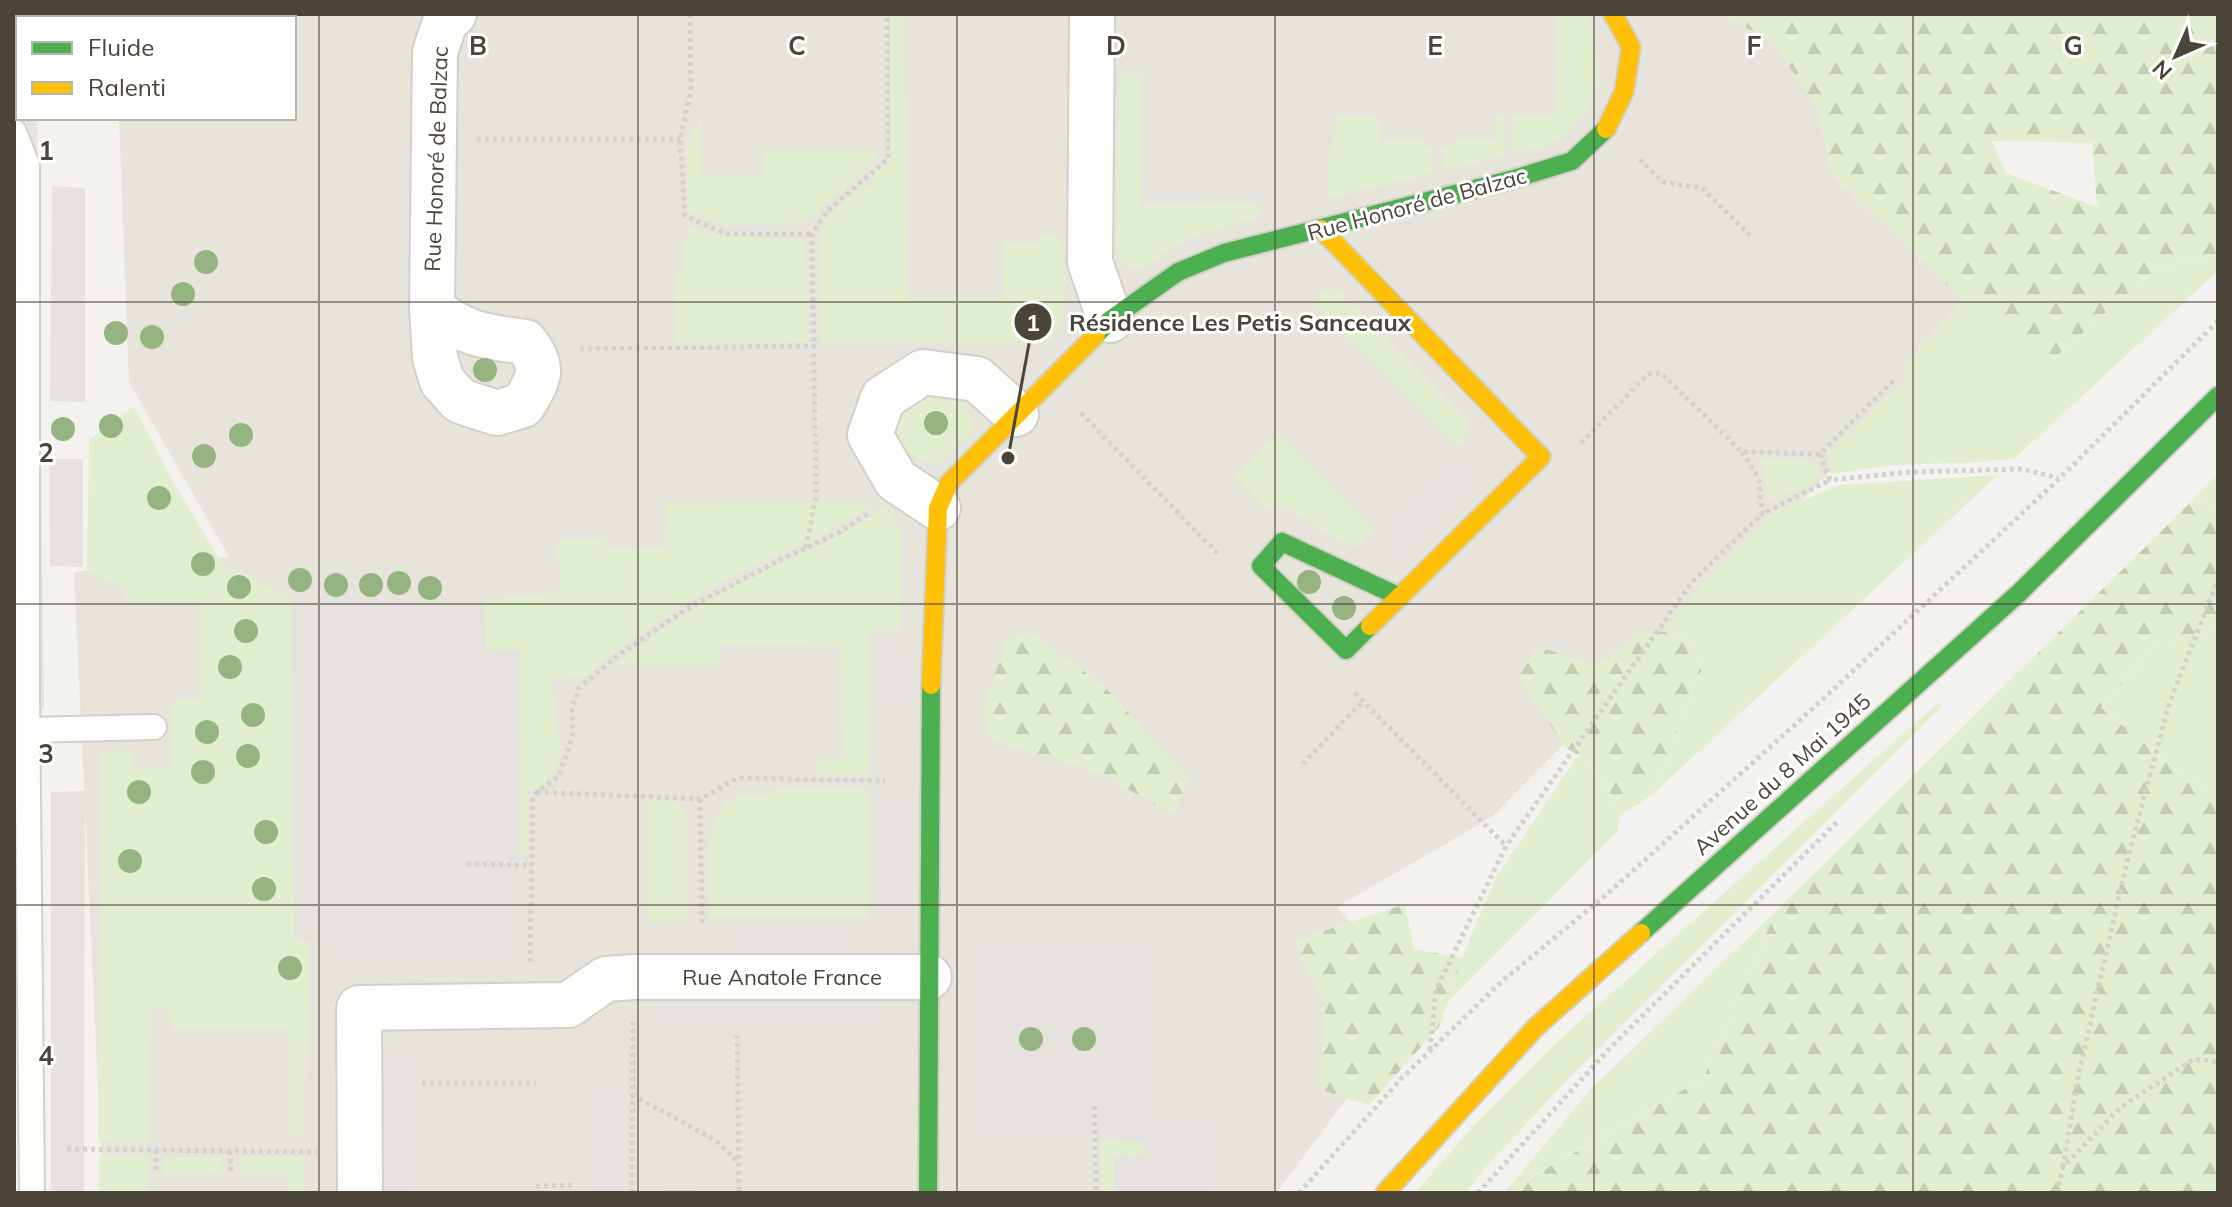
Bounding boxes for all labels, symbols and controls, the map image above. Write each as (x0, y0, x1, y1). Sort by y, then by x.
legend (16, 16, 296, 120)
north arrow (2136, 16, 2216, 96)
text: B (469, 29, 487, 62)
text: C (788, 29, 806, 62)
text: D (1106, 29, 1126, 62)
text: E (1427, 29, 1443, 62)
text: F (1747, 29, 1762, 62)
text: G (2063, 29, 2083, 62)
text: Fluide (88, 32, 154, 62)
street label: Rue Honoré de Balzac (418, 46, 454, 272)
text: N (2146, 54, 2178, 86)
text: Ralenti (88, 72, 166, 102)
text: 1 (38, 134, 54, 167)
street label: Rue Honoré de Balzac (1304, 161, 1530, 247)
callout: Résidence Les Petis Sanceaux (1013, 298, 1427, 346)
text: 1 (1026, 307, 1040, 337)
text: Résidence Les Petis Sanceaux (1069, 307, 1412, 337)
text: 2 (38, 436, 54, 469)
street label: Avenue du 8 Mai 1945 (1688, 687, 1876, 861)
text: 3 (38, 737, 54, 770)
street label: Rue Anatole France (682, 963, 882, 991)
text: 4 (38, 1039, 54, 1072)

